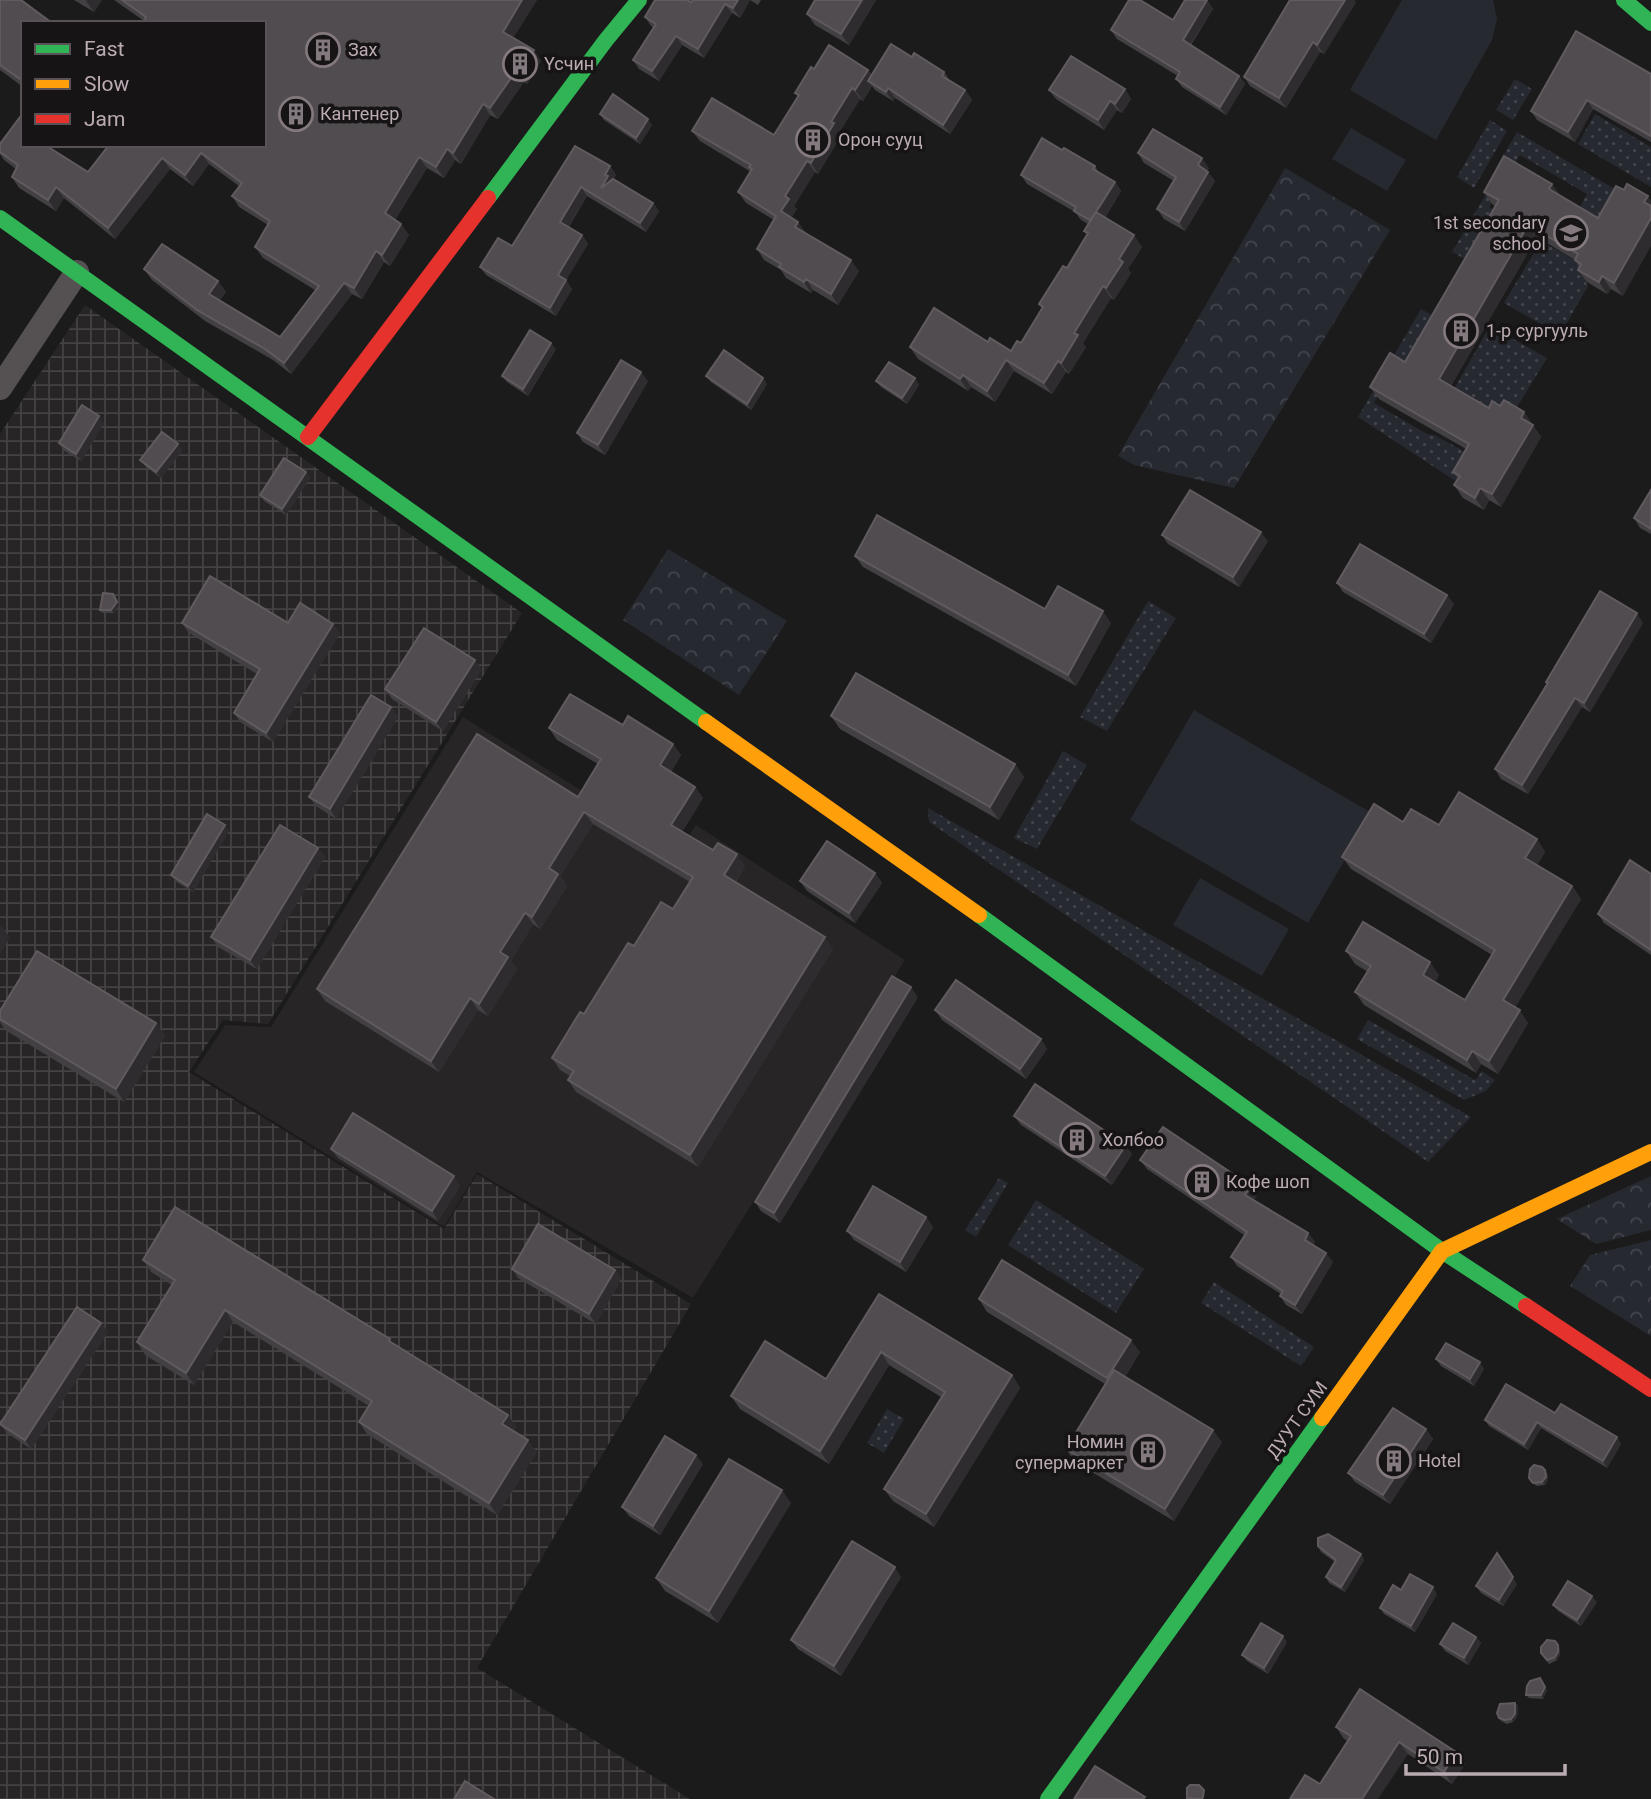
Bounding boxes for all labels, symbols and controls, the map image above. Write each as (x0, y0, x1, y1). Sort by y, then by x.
legend (21, 21, 266, 147)
building icon: Зах (304, 31, 342, 69)
text: Fast (84, 37, 125, 61)
place label: Зах (348, 39, 377, 60)
building icon: Үсчин (501, 45, 539, 83)
place label: Үсчин (544, 53, 594, 74)
text: Slow (84, 72, 130, 96)
building icon: Кантенер (277, 95, 315, 133)
place label: Кантенер (320, 103, 399, 124)
text: Jam (84, 107, 125, 131)
building icon: Орон сууц (794, 121, 832, 159)
place label: Орон сууц (838, 129, 923, 150)
place label: 1st secondary school (1433, 212, 1546, 254)
school or university icon: 1st secondary school (1552, 214, 1590, 252)
building icon: 1-р сургууль (1442, 312, 1480, 350)
place label: 1-р сургууль (1486, 320, 1588, 341)
building icon: Холбоо (1058, 1121, 1096, 1159)
place label: Холбоо (1102, 1129, 1164, 1150)
building icon: Кофе шоп (1183, 1163, 1221, 1201)
place label: Кофе шоп (1226, 1171, 1310, 1192)
street label: ДУУТ СУМ (1262, 1377, 1332, 1462)
place label: Номин супермаркет (1015, 1431, 1124, 1473)
building icon: Номин супермаркет (1129, 1433, 1167, 1471)
building icon: Hotel (1375, 1442, 1413, 1480)
place label: Hotel (1418, 1450, 1461, 1471)
scale bar (1406, 1732, 1565, 1776)
text: 50 m (1416, 1745, 1463, 1769)

